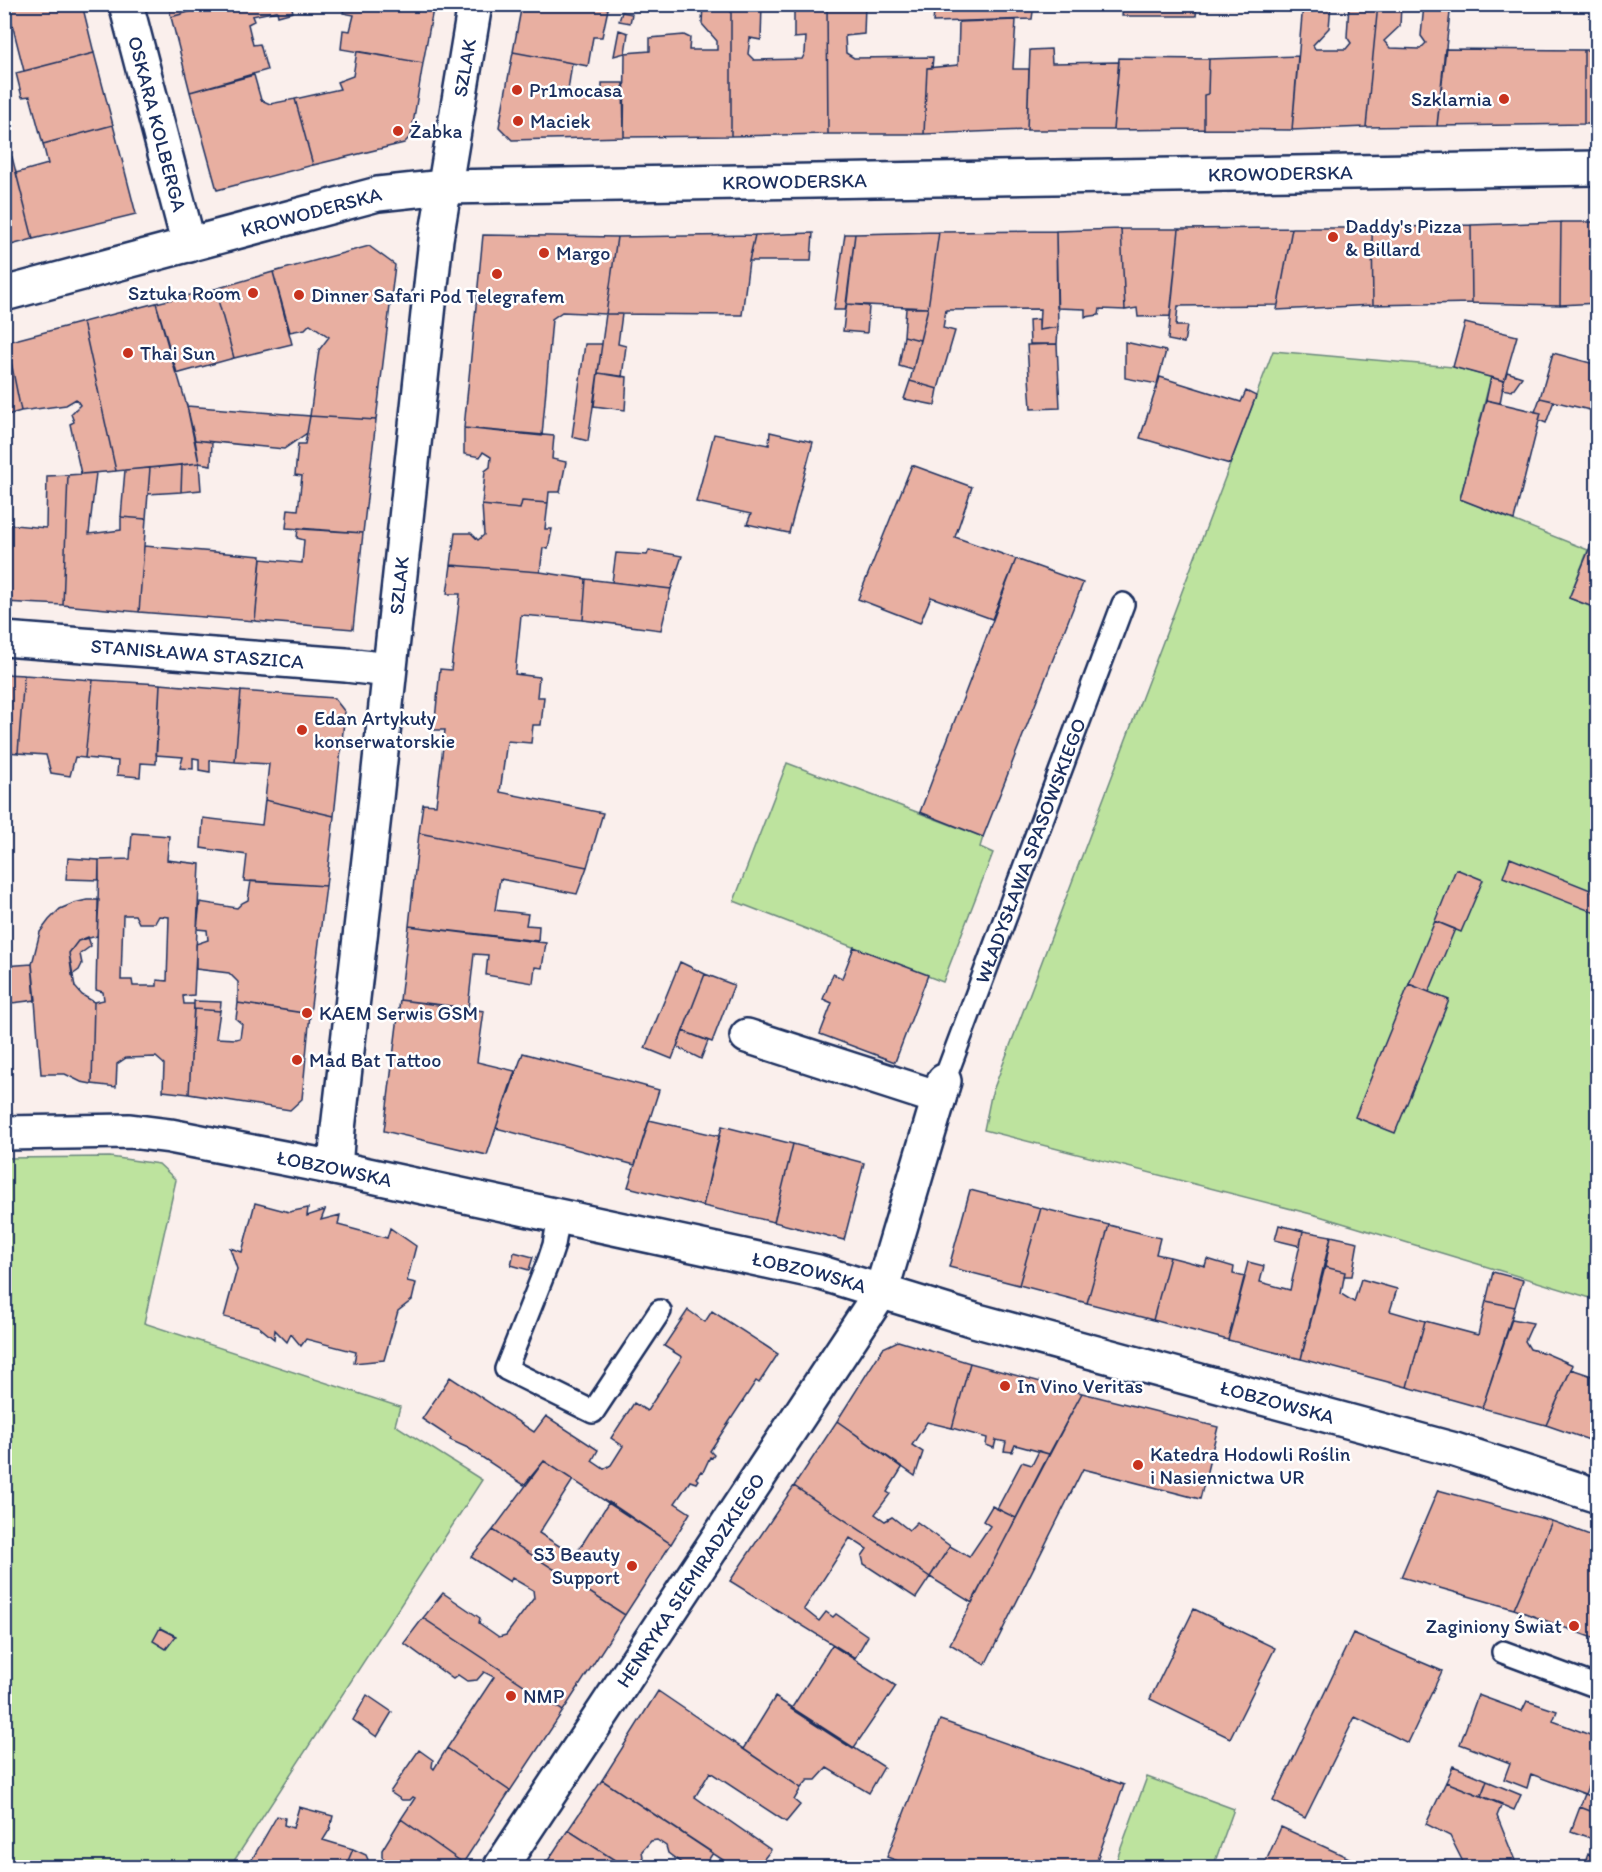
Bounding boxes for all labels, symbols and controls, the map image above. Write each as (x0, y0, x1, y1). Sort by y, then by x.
street label: OSKARA KOLBERGA (123, 33, 192, 215)
street label: SZLAK (448, 37, 481, 99)
place label: Pr1mocasa (529, 78, 623, 102)
marker: Pr1mocasa (510, 83, 524, 97)
place label: Szklarnia (1411, 87, 1493, 111)
marker: Szklarnia (1497, 92, 1511, 106)
place label: Maciek (530, 109, 590, 133)
marker: Maciek (511, 114, 525, 128)
place label: Żabka (410, 119, 462, 143)
marker: Żabka (391, 124, 405, 138)
street label: KROWODERSKA (1208, 160, 1353, 186)
street label: KROWODERSKA (722, 168, 867, 194)
street label: KROWODERSKA (238, 182, 384, 242)
place label: Daddy's Pizza & Billard (1345, 214, 1462, 261)
marker: Daddy's Pizza & Billard (1326, 230, 1340, 244)
place label: Margo (556, 241, 610, 265)
marker: Margo (537, 246, 551, 260)
marker: Pod Telegrafem (490, 267, 504, 281)
place label: Sztuka Room (128, 281, 241, 305)
place label: Dinner Safari (311, 283, 425, 307)
place label: Pod Telegrafem (429, 284, 565, 308)
marker: Sztuka Room (246, 286, 260, 300)
marker: Dinner Safari (292, 288, 306, 302)
place label: Thai Sun (140, 341, 215, 365)
marker: Thai Sun (121, 346, 135, 360)
street label: SZLAK (384, 555, 414, 616)
street label: STANISŁAWA STASZICA (90, 634, 305, 674)
place label: Edan Artykuły konserwatorskie (314, 706, 455, 753)
street label: WŁADYSŁAWA SPASOWSKIEGO (970, 715, 1091, 987)
marker: Edan Artykuły konserwatorskie (295, 723, 309, 737)
place label: KAEM Serwis GSM (319, 1001, 478, 1025)
marker: KAEM Serwis GSM (300, 1006, 314, 1020)
place label: Mad Bat Tattoo (309, 1048, 441, 1072)
marker: Mad Bat Tattoo (290, 1053, 304, 1067)
street label: ŁOBZOWSKA (275, 1145, 395, 1192)
street label: ŁOBZOWSKA (750, 1246, 870, 1298)
place label: In Vino Veritas (1017, 1374, 1143, 1398)
street label: ŁOBZOWSKA (1218, 1375, 1337, 1429)
marker: In Vino Veritas (998, 1379, 1012, 1393)
place label: Katedra Hodowli Roślin i Nasiennictwa UR (1150, 1442, 1351, 1489)
marker: Katedra Hodowli Roślin i Nasiennictwa UR (1131, 1458, 1145, 1472)
street label: HENRYKA SIEMIRADZKIEGO (611, 1469, 770, 1692)
place label: S3 Beauty Support (533, 1542, 621, 1589)
marker: S3 Beauty Support (625, 1559, 639, 1573)
place label: Zaginiony Świat (1426, 1614, 1562, 1638)
marker: Zaginiony Świat (1567, 1619, 1581, 1633)
place label: NMP (523, 1684, 565, 1708)
marker: NMP (504, 1689, 518, 1703)

